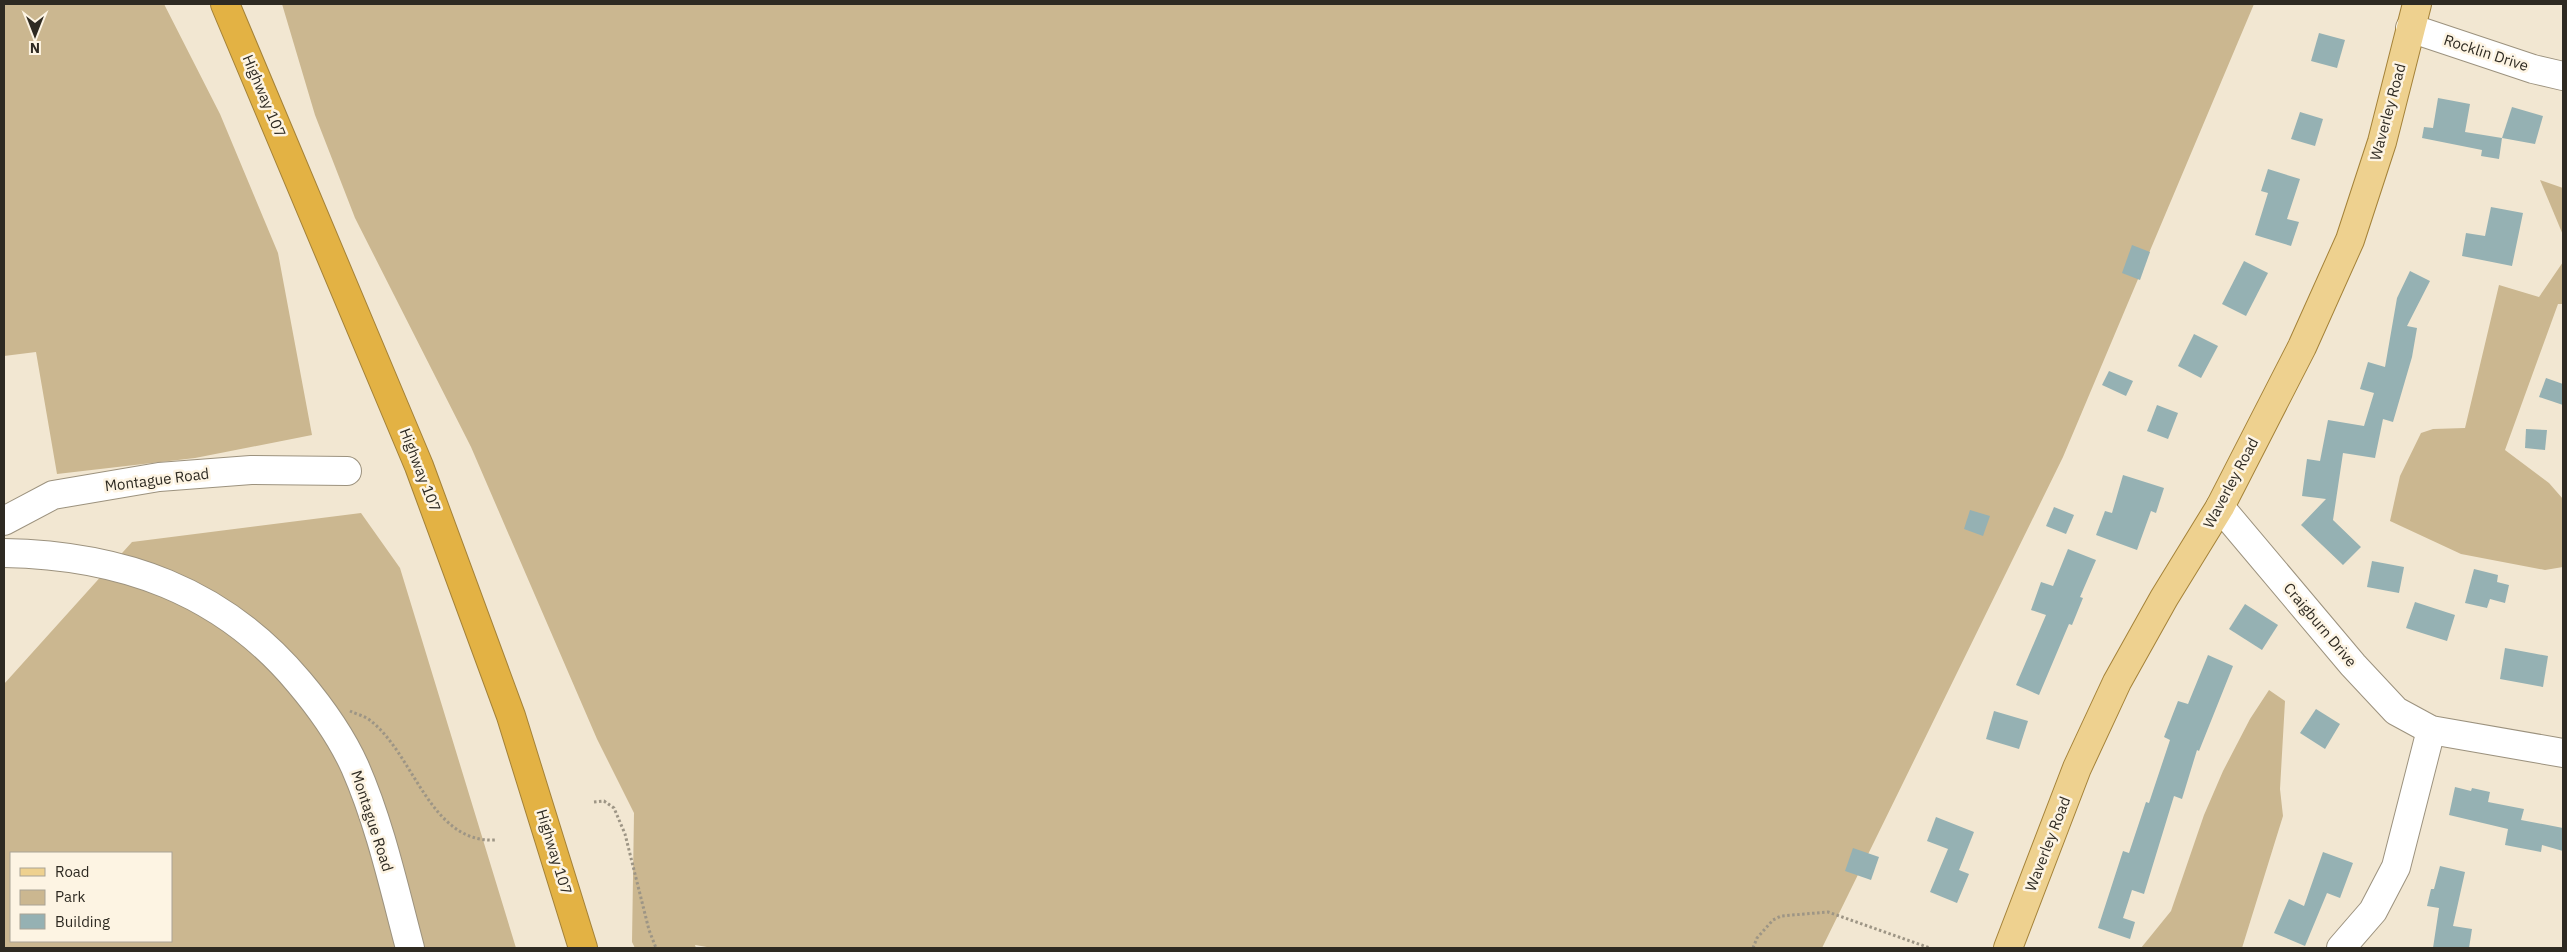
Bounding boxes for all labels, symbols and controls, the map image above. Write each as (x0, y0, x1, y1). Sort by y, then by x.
north arrow (10, 10, 60, 60)
street label: Rocklin Drive (2441, 30, 2531, 75)
text: N (30, 39, 40, 57)
street label: Highway 107 (239, 52, 290, 140)
street label: Waverley Road (2365, 61, 2410, 163)
street label: Highway 107 (396, 425, 445, 514)
street label: Waverley Road (2199, 434, 2262, 531)
street label: Montague Road (104, 464, 210, 495)
street label: Craigburn Drive (2280, 579, 2361, 671)
street label: Montague Road (347, 768, 398, 874)
street label: Waverley Road (2021, 794, 2074, 894)
street label: Highway 107 (533, 807, 576, 897)
legend (10, 852, 172, 942)
text: Road (55, 862, 90, 881)
text: Park (55, 887, 85, 906)
text: Building (55, 912, 110, 931)

